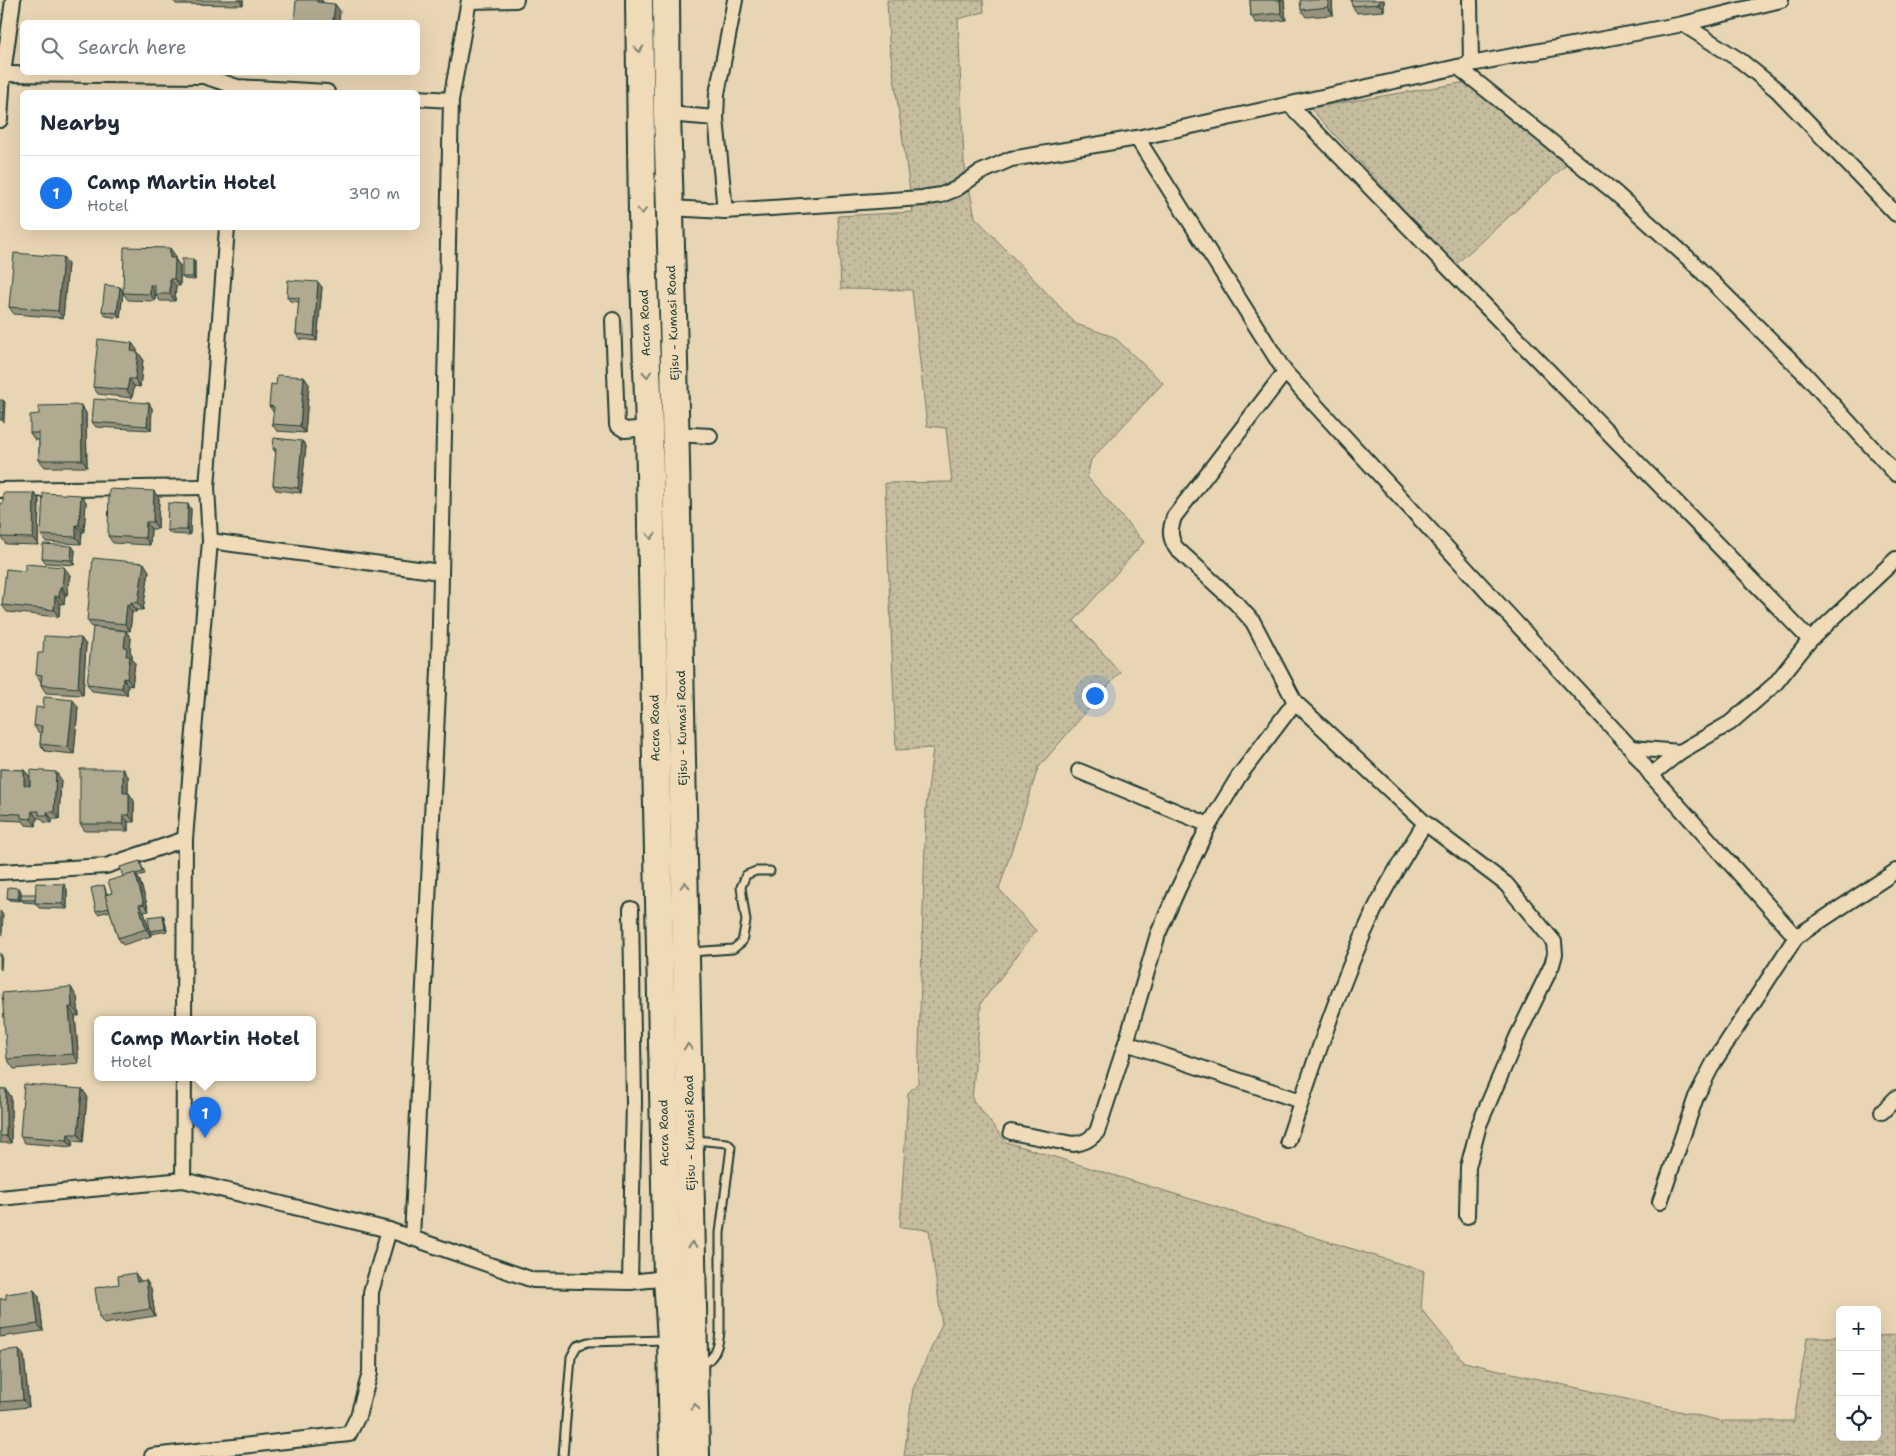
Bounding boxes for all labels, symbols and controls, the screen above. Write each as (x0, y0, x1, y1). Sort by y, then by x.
search box (20, 20, 420, 75)
icon: search (38, 34, 66, 62)
text: Search here (78, 35, 187, 60)
one-way arrow (634, 45, 644, 53)
text: Nearby (40, 109, 120, 137)
text: Camp Martin Hotel (87, 170, 276, 195)
text: 1 (52, 183, 60, 204)
text: 390 m (348, 183, 400, 204)
text: Hotel (87, 195, 128, 216)
one-way arrow (636, 207, 647, 215)
street label: Ejisu - Kumasi Road (663, 265, 683, 381)
street label: Accra Road (636, 289, 654, 357)
one-way arrow (641, 370, 652, 378)
one-way arrow (646, 532, 657, 540)
street label: Ejisu - Kumasi Road (673, 670, 691, 786)
your location (1082, 683, 1108, 709)
street label: Accra Road (646, 694, 664, 762)
one-way arrow (680, 881, 690, 888)
popup (94, 1016, 316, 1081)
text: Camp Martin Hotel (110, 1026, 300, 1051)
one-way arrow (683, 1043, 693, 1051)
text: Hotel (110, 1051, 152, 1072)
street label: Ejisu - Kumasi Road (681, 1075, 699, 1191)
pin: 1 (189, 1097, 221, 1138)
street label: Accra Road (655, 1099, 673, 1167)
one-way arrow (687, 1241, 697, 1248)
map controls (1836, 1306, 1881, 1441)
button: + (1836, 1306, 1881, 1351)
button: − (1836, 1351, 1881, 1396)
button: locate (1836, 1396, 1881, 1441)
one-way arrow (690, 1403, 700, 1411)

